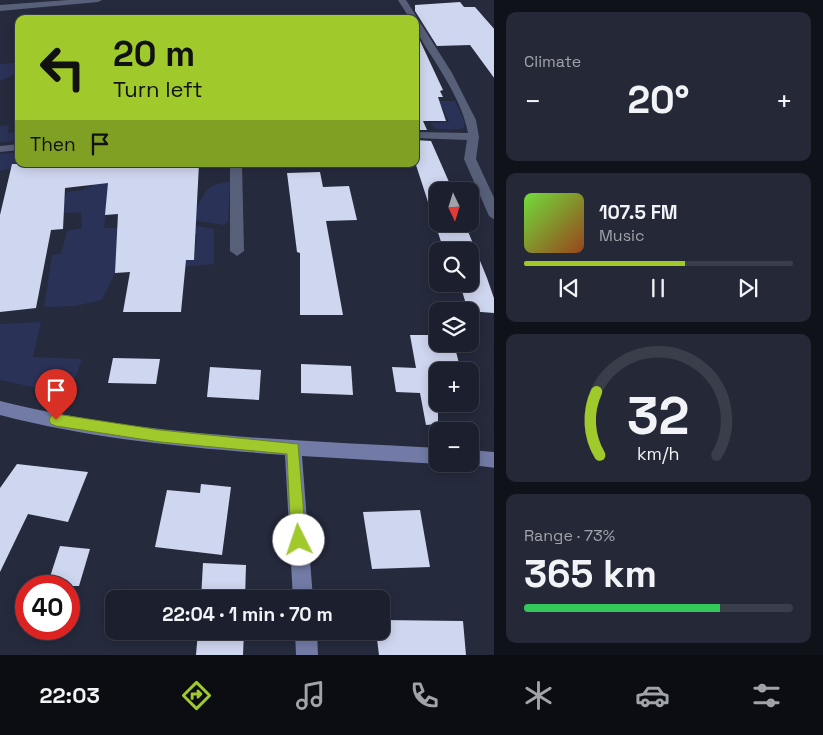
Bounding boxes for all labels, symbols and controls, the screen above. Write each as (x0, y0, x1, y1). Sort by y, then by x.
text: 20 m (113, 32, 195, 76)
icon: left (30, 35, 95, 100)
text: Climate (524, 51, 581, 72)
text: Turn left (113, 75, 203, 103)
text: 20° (627, 76, 690, 124)
text: − (524, 83, 541, 119)
text: + (776, 83, 793, 119)
icon: arrive (86, 130, 114, 158)
text: Then (30, 132, 76, 157)
north arrow (429, 182, 479, 232)
map controls (429, 182, 479, 472)
text: 107.5 FM (599, 200, 678, 225)
text: Music (599, 225, 645, 246)
button: search (429, 242, 479, 292)
icon: previous (555, 274, 583, 302)
icon: pause (644, 274, 672, 302)
icon: next (734, 274, 762, 302)
button: layers (429, 302, 479, 352)
button: + (429, 362, 479, 412)
pin (35, 369, 77, 420)
icon: arrive (42, 376, 70, 404)
text: 32 (627, 383, 690, 449)
button: − (429, 422, 479, 472)
text: km/h (637, 442, 680, 465)
position arrow (272, 513, 324, 565)
text: Range · 73% (524, 525, 615, 546)
text: 365 km (524, 550, 657, 598)
speed limit sign: 40 (15, 575, 80, 640)
text: 22:04 · 1 min · 70 m (162, 602, 333, 627)
icon: directions (179, 678, 214, 713)
icon: music (293, 678, 328, 713)
icon: phone (407, 678, 442, 713)
icon: climate (521, 678, 556, 713)
icon: car (635, 678, 670, 713)
icon: filters (749, 678, 784, 713)
text: 22:03 (39, 681, 100, 709)

